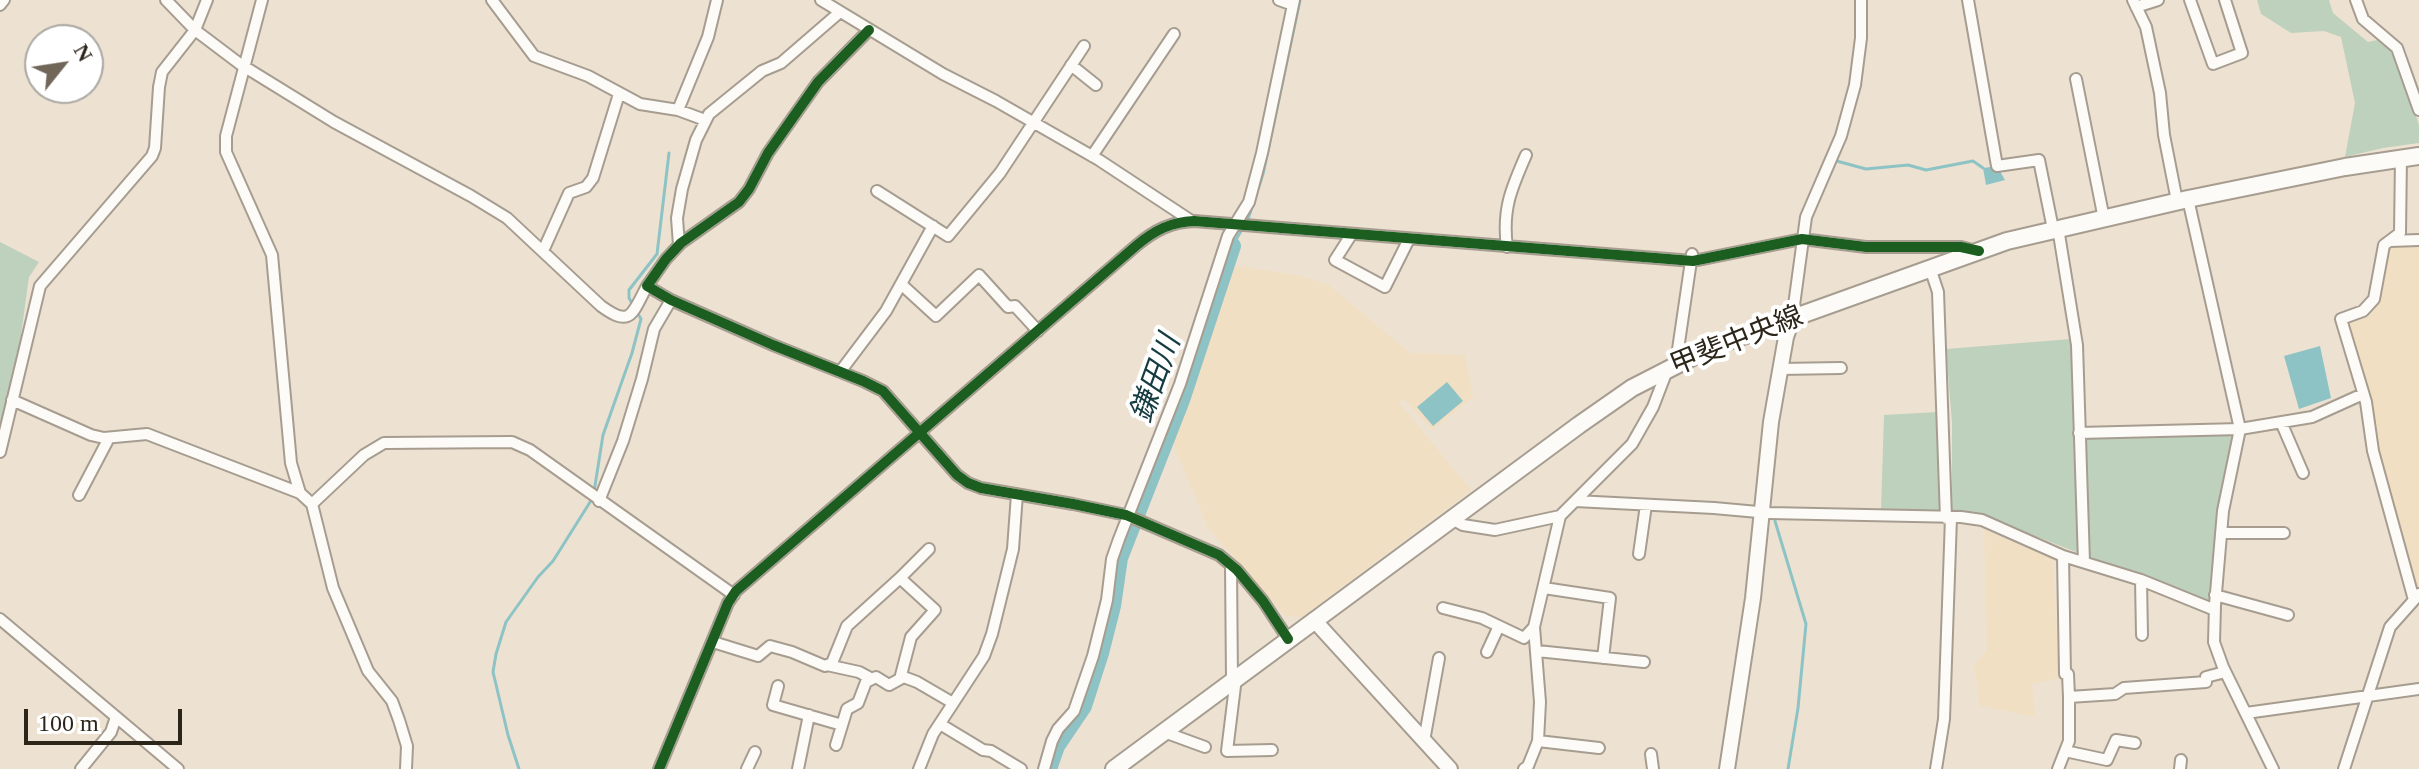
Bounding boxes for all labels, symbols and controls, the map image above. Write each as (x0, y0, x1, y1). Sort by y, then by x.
north arrow (24, 24, 104, 104)
text: N (69, 40, 98, 66)
street label: 甲斐中央線 (1666, 300, 1808, 384)
water label: 鎌田川 (1125, 331, 1189, 427)
scale bar (28, 693, 186, 743)
text: 100 m (38, 710, 99, 736)

